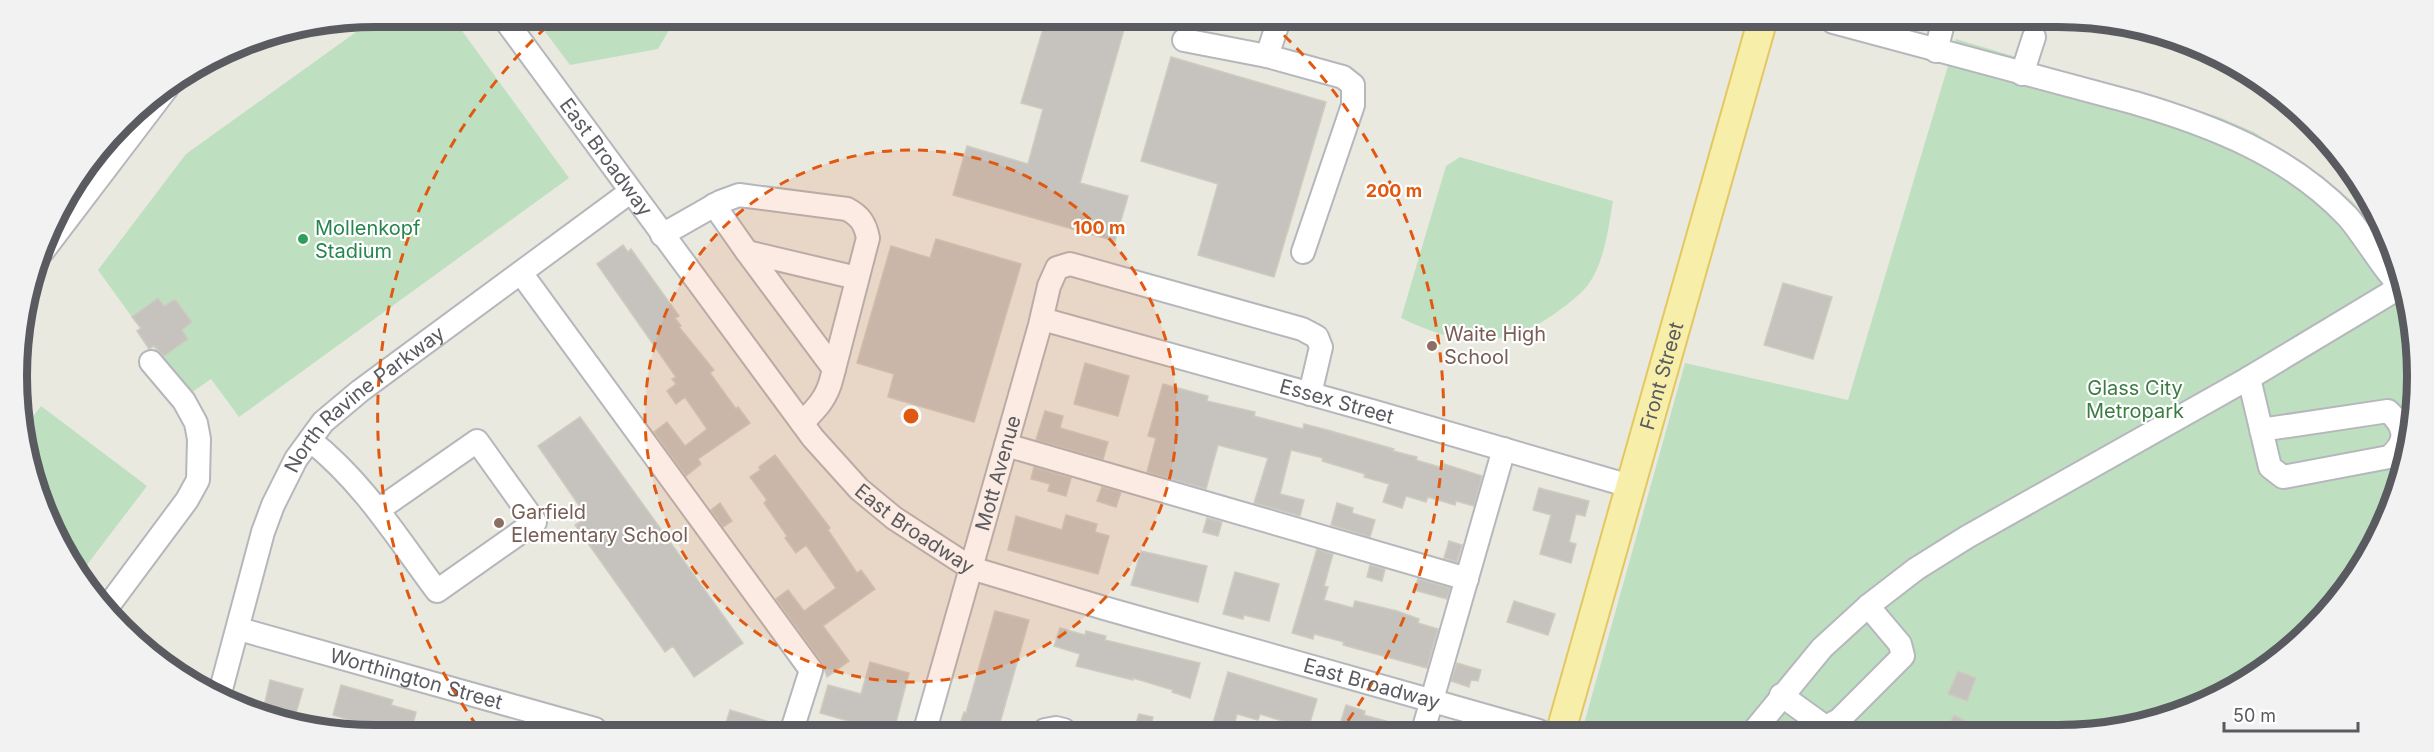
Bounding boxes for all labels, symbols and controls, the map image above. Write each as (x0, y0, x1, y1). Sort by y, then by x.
street label: East Broadway (555, 93, 657, 221)
text: 200 m (1366, 180, 1422, 201)
place label: Mollenkopf Stadium (315, 216, 421, 263)
text: 100 m (1073, 217, 1125, 238)
marker: Mollenkopf Stadium (296, 232, 310, 246)
street label: Front Street (1635, 319, 1688, 433)
street label: North Ravine Parkway (279, 321, 449, 476)
place label: Waite High School (1444, 322, 1546, 369)
marker: Waite High School (1425, 339, 1439, 353)
street label: Essex Street (1277, 374, 1397, 429)
park label: Glass City Metropark (2086, 376, 2184, 423)
centre of rings (901, 406, 921, 426)
street label: Mott Avenue (970, 413, 1026, 533)
street label: East Broadway (850, 479, 979, 579)
place label: Garfield Elementary School (511, 500, 688, 547)
marker: Garfield Elementary School (492, 516, 506, 530)
street label: Worthington Street (327, 643, 506, 715)
street label: East Broadway (1301, 653, 1443, 714)
scale bar (2224, 695, 2358, 733)
text: 50 m (2233, 705, 2276, 726)

